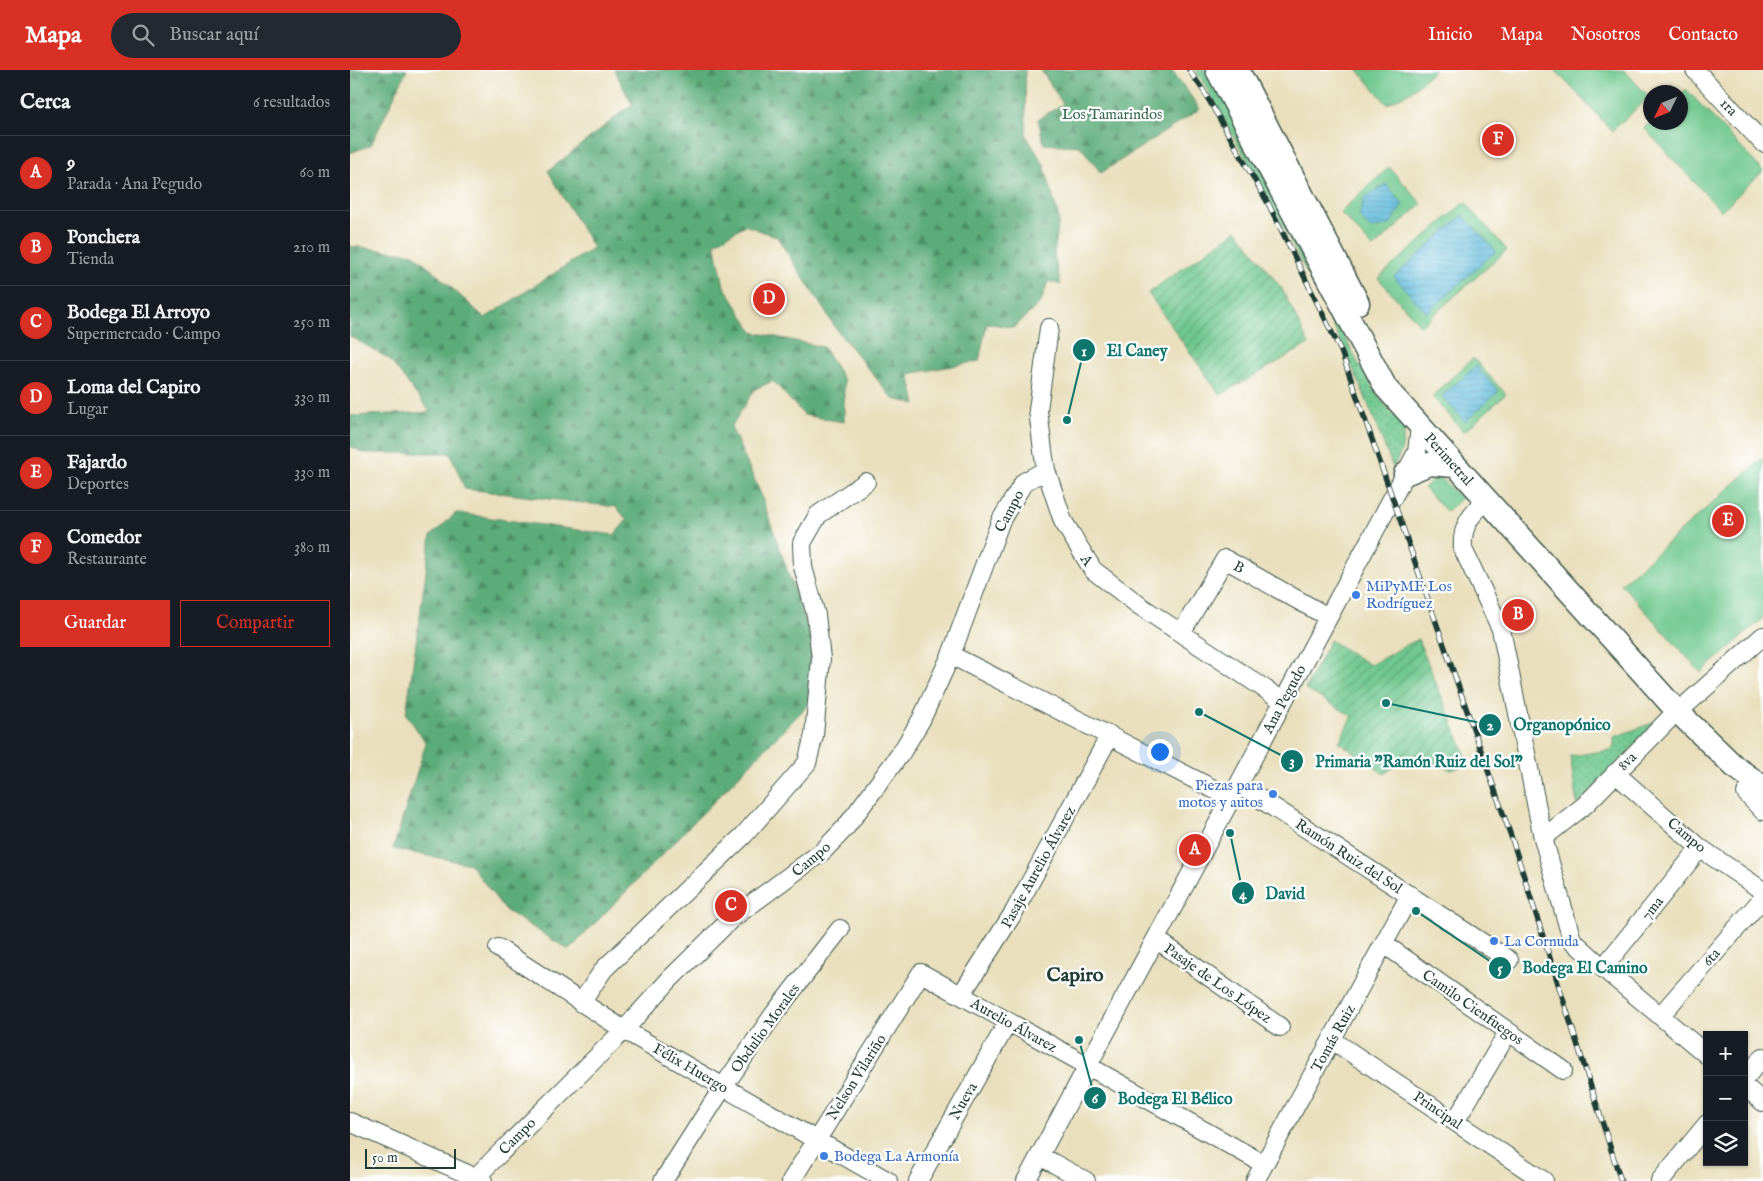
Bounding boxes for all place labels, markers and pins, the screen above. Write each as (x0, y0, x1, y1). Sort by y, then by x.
pin: F (1482, 121, 1514, 159)
pin: D (753, 280, 785, 318)
callout: El Caney (1071, 335, 1177, 366)
pin: E (1712, 502, 1744, 540)
place label: MiPyME Los Rodríguez (1366, 577, 1452, 613)
marker: MiPyME Los Rodríguez (1350, 589, 1362, 601)
pin: B (1502, 596, 1534, 634)
callout: Organopónico (1478, 709, 1620, 740)
callout: Primaria "Ramón Ruiz del Sol" (1280, 745, 1533, 776)
place label: Piezas para motos y autos (1178, 776, 1264, 812)
marker: Piezas para motos y autos (1267, 788, 1279, 800)
pin: A (1179, 831, 1211, 869)
callout: David (1230, 878, 1314, 909)
pin: C (715, 887, 747, 925)
place label: La Cornuda (1504, 932, 1579, 951)
marker: La Cornuda (1488, 935, 1500, 947)
callout: Bodega El Camino (1488, 952, 1658, 983)
callout: Bodega El Bélico (1082, 1082, 1243, 1113)
place label: Bodega La Armonía (834, 1147, 959, 1166)
marker: Bodega La Armonía (818, 1150, 830, 1162)

